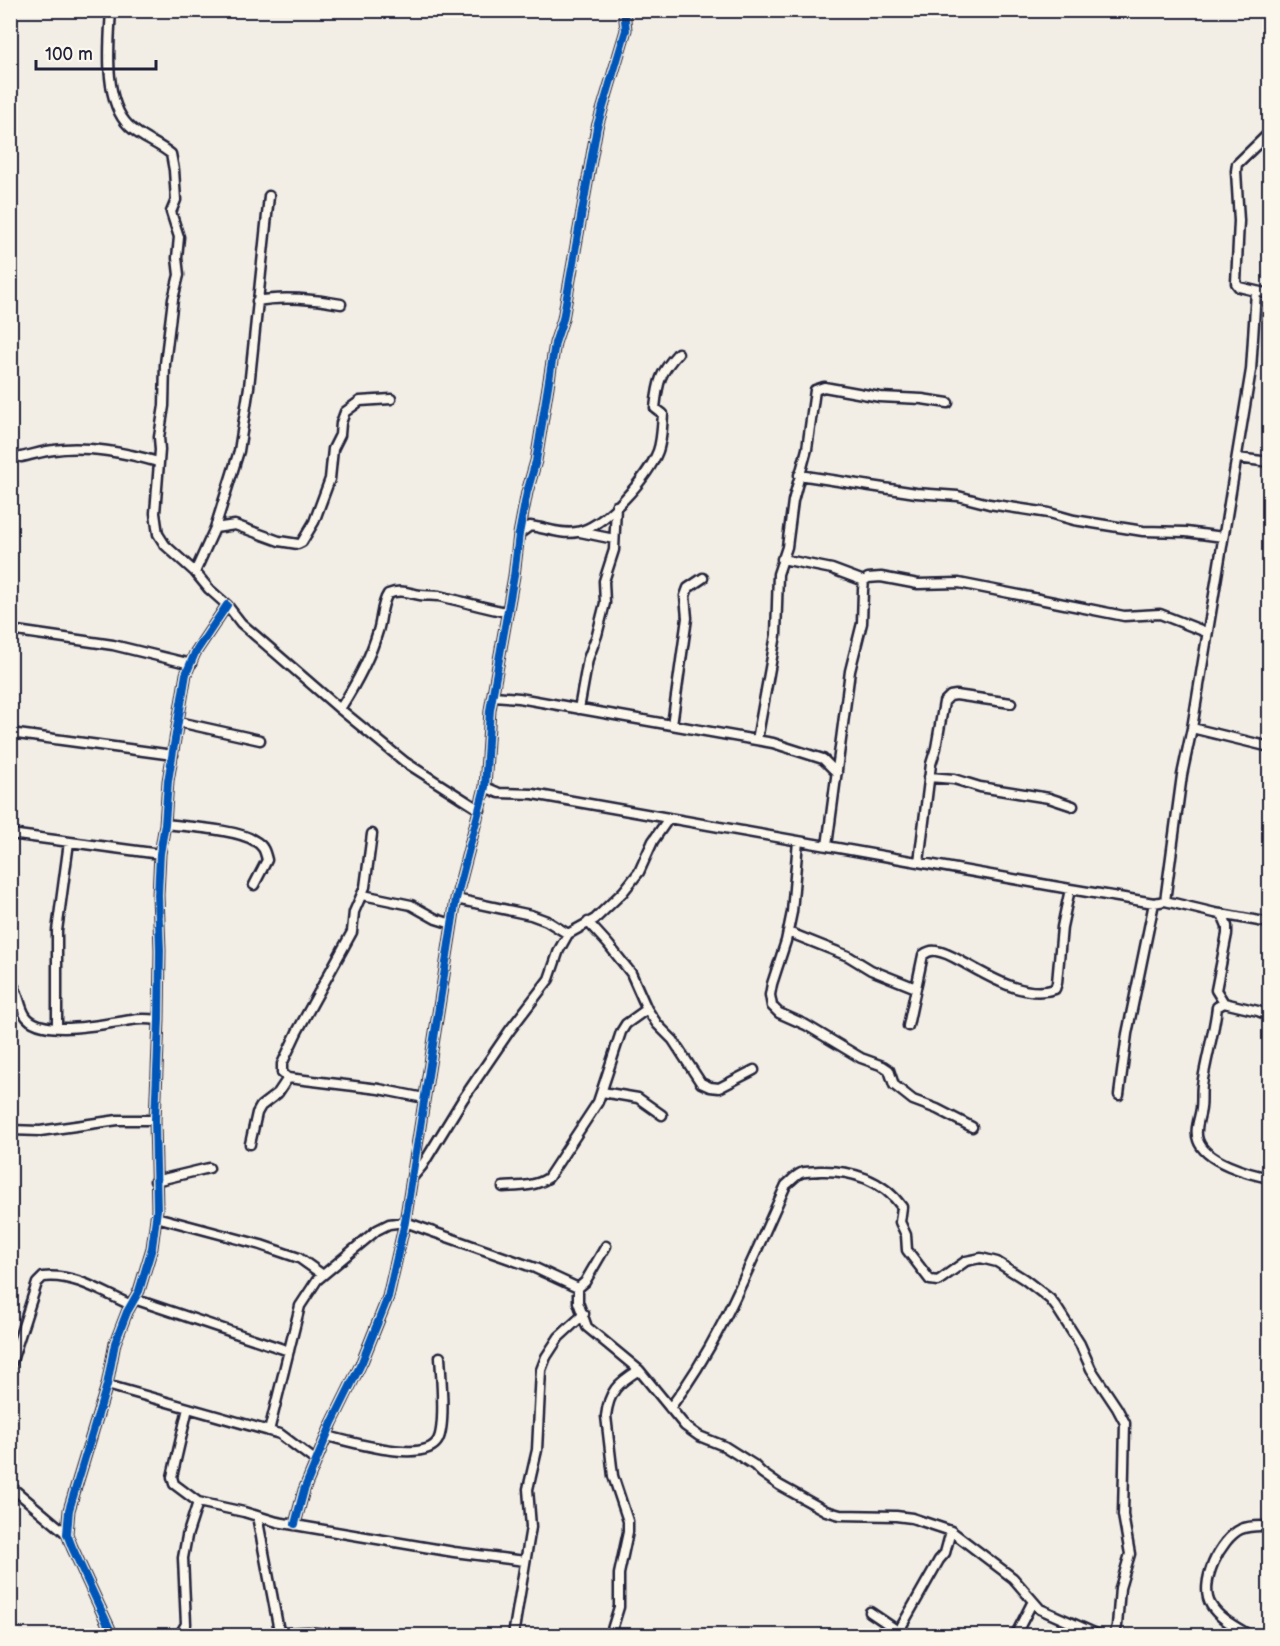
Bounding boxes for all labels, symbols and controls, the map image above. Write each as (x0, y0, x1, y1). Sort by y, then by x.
scale bar (36, 33, 156, 71)
text: 100 m (45, 44, 93, 65)

